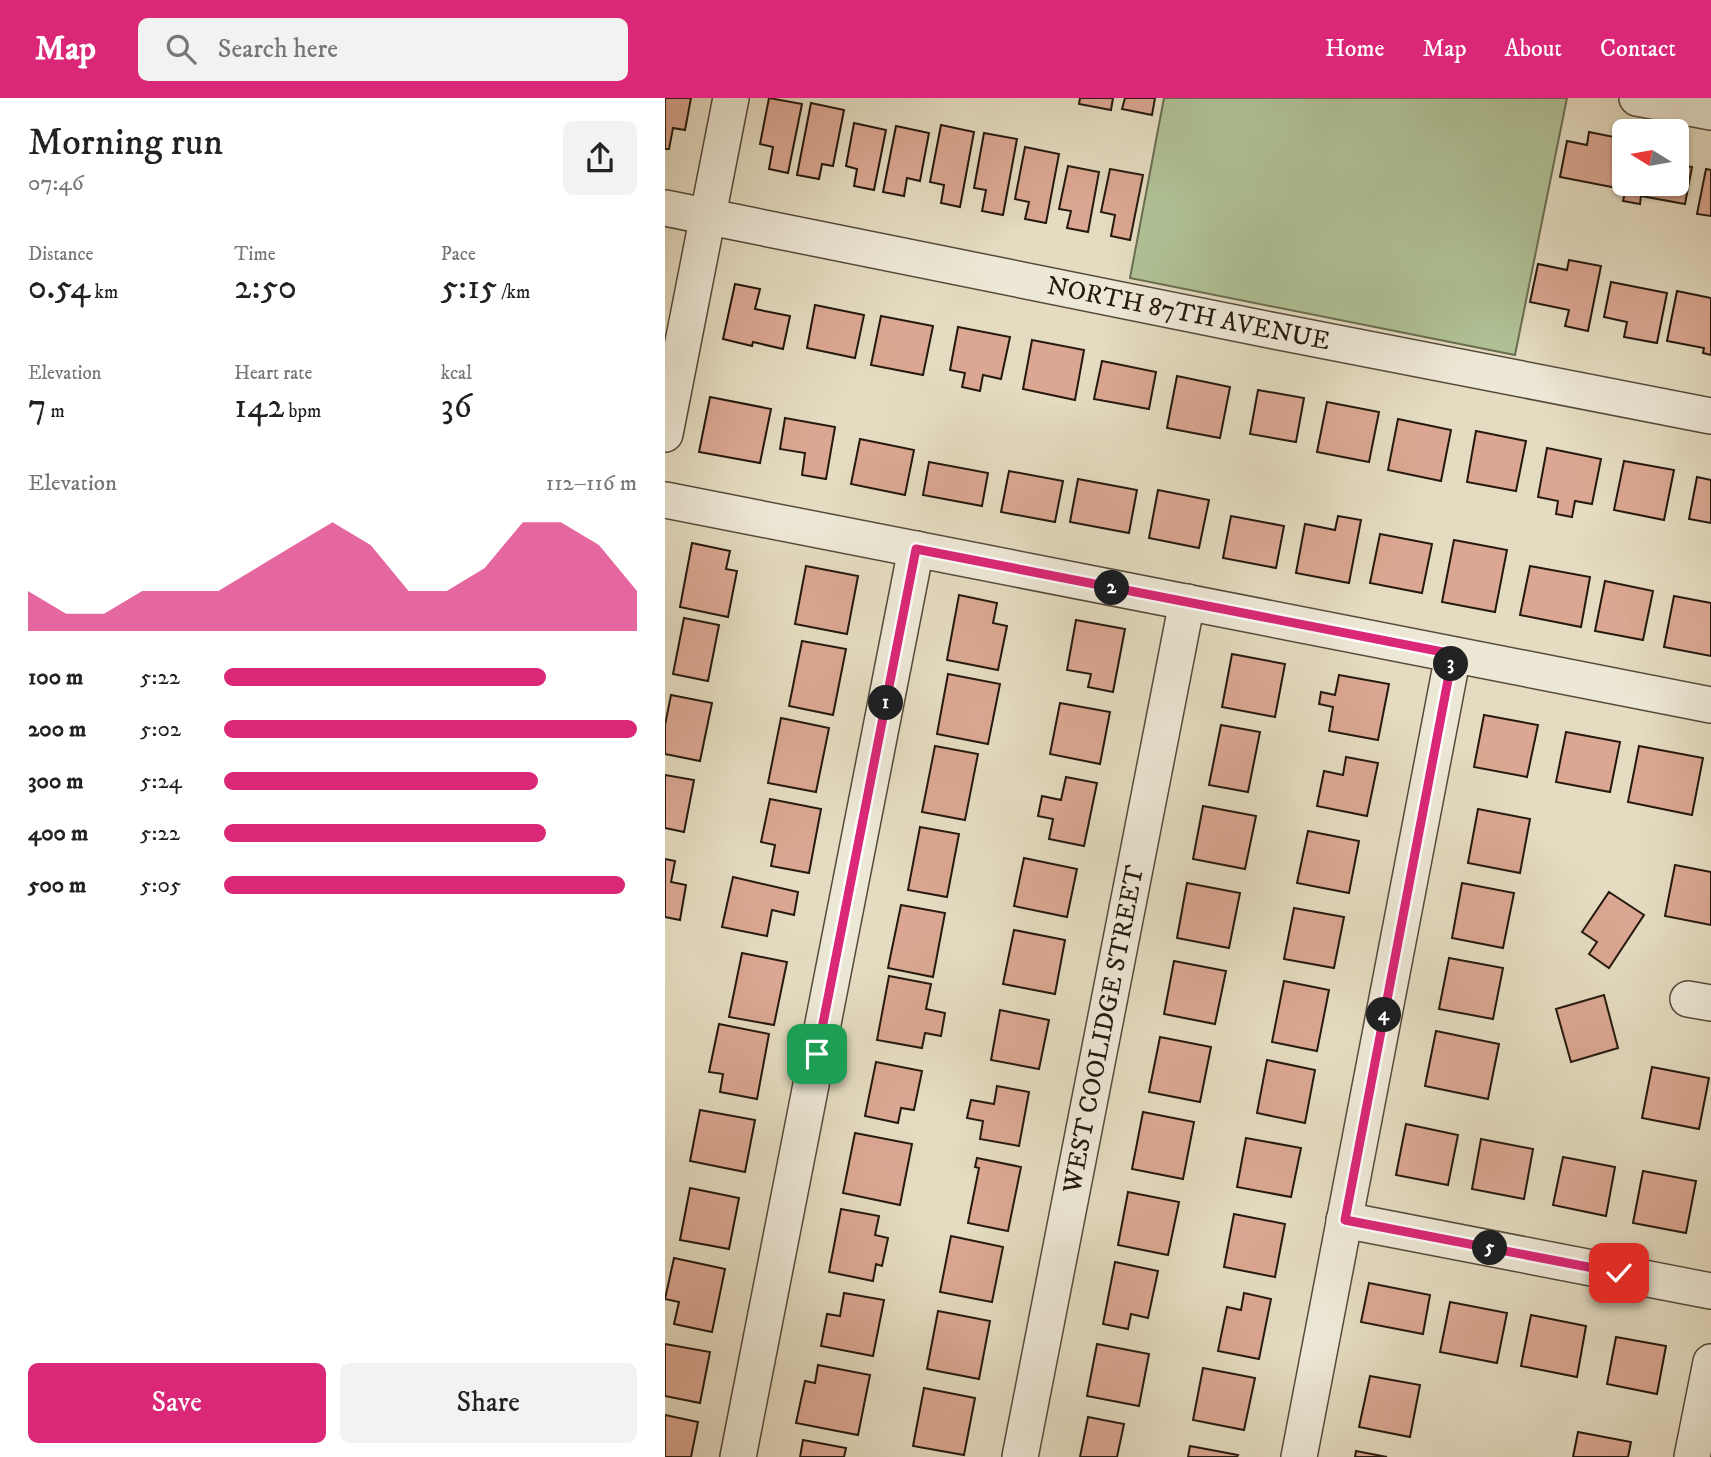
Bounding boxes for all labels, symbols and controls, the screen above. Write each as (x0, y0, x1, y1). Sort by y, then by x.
search box (138, 18, 628, 81)
text: Map (35, 29, 96, 70)
icon: search (162, 30, 200, 68)
text: Search here (218, 33, 338, 66)
text: Home (1325, 34, 1384, 64)
text: Map (1422, 34, 1467, 64)
text: About (1505, 34, 1562, 64)
text: Contact (1600, 34, 1676, 64)
text: Morning run (28, 119, 223, 167)
north arrow (1612, 119, 1689, 196)
map controls (1612, 119, 1689, 196)
button: share (563, 121, 637, 195)
text: 07:46 (28, 169, 84, 198)
text: Distance (28, 243, 93, 266)
text: Time (234, 243, 276, 266)
text: Pace (441, 243, 476, 266)
text: 0.54 (28, 266, 90, 310)
text: 2:50 (234, 266, 297, 310)
text: 5:15 (441, 266, 497, 310)
street label: NORTH 87TH AVENUE (1044, 269, 1333, 358)
text: km (90, 281, 118, 304)
text: /km (497, 281, 530, 304)
text: Elevation (28, 362, 102, 385)
text: Heart rate (234, 362, 312, 385)
text: kcal (441, 362, 472, 385)
text: 7 (28, 385, 46, 429)
text: 142 (234, 385, 285, 429)
text: 36 (441, 385, 472, 429)
text: m (46, 400, 65, 423)
text: bpm (285, 400, 321, 423)
text: Elevation (28, 469, 117, 498)
text: 112–116 m (546, 469, 637, 498)
pin: 2 (1095, 570, 1129, 606)
text: 2 (1107, 576, 1116, 599)
pin: 3 (1433, 646, 1469, 682)
text: 3 (1447, 652, 1454, 675)
text: 100 m (28, 663, 83, 692)
text: 5:22 (140, 663, 180, 692)
pin: 1 (869, 686, 903, 720)
text: 1 (882, 691, 889, 714)
text: 200 m (28, 715, 86, 744)
text: 5:02 (140, 715, 181, 744)
text: 300 m (28, 767, 84, 796)
text: 5:24 (140, 767, 182, 796)
text: 400 m (28, 819, 88, 848)
text: 5:22 (140, 819, 180, 848)
street label: WEST COOLIDGE STREET (1055, 862, 1152, 1197)
text: 500 m (28, 871, 86, 900)
text: 5:05 (140, 871, 181, 900)
pin: 4 (1367, 998, 1401, 1032)
text: 4 (1378, 1003, 1389, 1026)
pin (787, 1024, 847, 1084)
icon: arrive (798, 1035, 836, 1073)
pin: 5 (1473, 1230, 1507, 1266)
text: 5 (1485, 1236, 1494, 1259)
pin (1589, 1243, 1649, 1303)
icon: check (1600, 1254, 1638, 1292)
button: Save (28, 1363, 326, 1443)
button: Share (340, 1363, 637, 1443)

